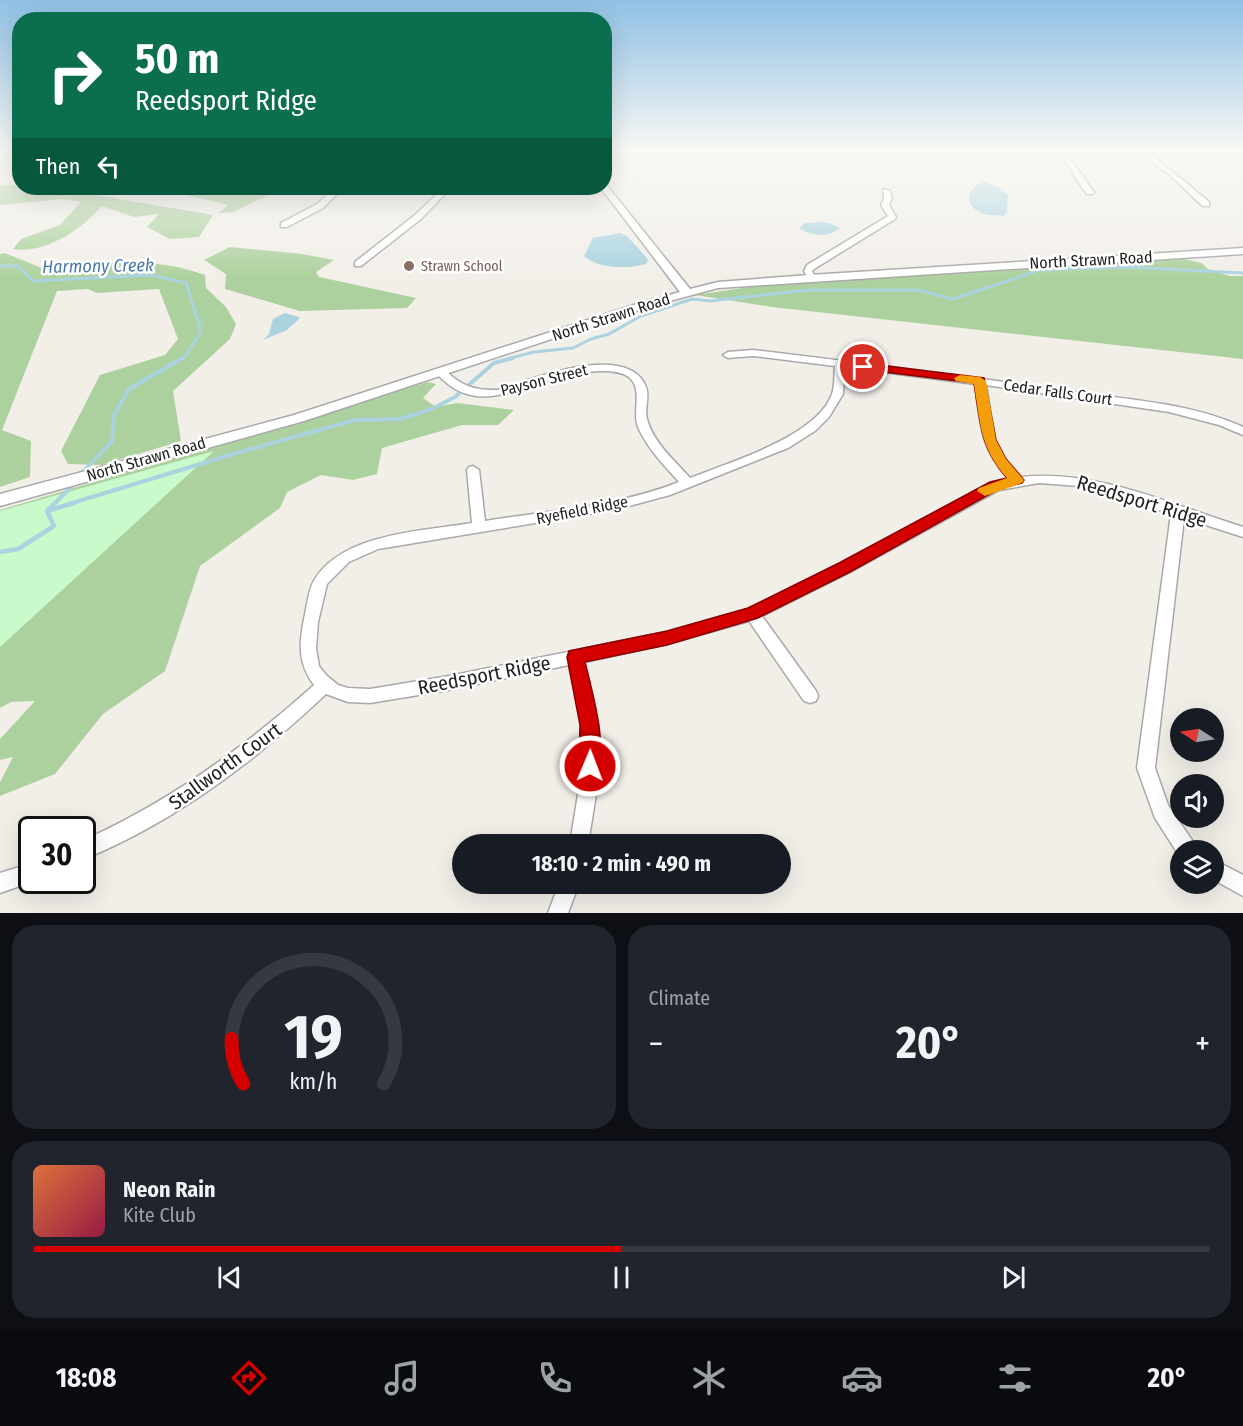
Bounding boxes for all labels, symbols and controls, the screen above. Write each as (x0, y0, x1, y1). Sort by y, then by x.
text: 50 m (135, 34, 219, 84)
icon: right (36, 36, 114, 114)
text: Reedsport Ridge (135, 85, 317, 117)
icon: left (92, 150, 125, 183)
text: Then (36, 153, 80, 180)
street label: North Strawn Road (1029, 247, 1153, 273)
water label: Harmony Creek (42, 254, 154, 278)
place label: Strawn School (421, 258, 503, 275)
marker: Strawn School (402, 259, 416, 273)
street label: North Strawn Road (550, 289, 672, 345)
pin (837, 341, 888, 392)
icon: arrive (846, 350, 879, 383)
street label: Payson Street (499, 360, 590, 400)
street label: Cedar Falls Court (1002, 375, 1114, 409)
street label: North Strawn Road (84, 433, 208, 485)
street label: Reedsport Ridge (1074, 470, 1210, 532)
street label: Ryefield Ridge (535, 492, 630, 528)
street label: Reedsport Ridge (416, 650, 552, 700)
north arrow (1170, 708, 1224, 762)
map controls (1170, 708, 1224, 894)
street label: Stallworth Court (164, 717, 286, 815)
position arrow (558, 734, 622, 798)
button: sound (1170, 774, 1224, 828)
speed limit sign: 30 (18, 816, 96, 894)
button: layers (1170, 840, 1224, 894)
text: 18:10 · 2 min · 490 m (532, 850, 711, 877)
text: Climate (649, 986, 710, 1010)
text: 19 (284, 1000, 343, 1075)
text: 20° (896, 1016, 962, 1070)
text: − (649, 1024, 663, 1064)
text: + (1195, 1024, 1210, 1064)
text: km/h (290, 1069, 338, 1095)
text: Neon Rain (123, 1176, 216, 1203)
text: Kite Club (123, 1203, 196, 1227)
icon: previous (213, 1261, 246, 1294)
icon: pause (605, 1261, 638, 1294)
icon: next (997, 1261, 1030, 1294)
icon: directions (228, 1357, 270, 1399)
icon: music (381, 1357, 423, 1399)
icon: phone (534, 1357, 576, 1399)
icon: climate (688, 1357, 730, 1399)
icon: car (841, 1357, 883, 1399)
icon: filters (994, 1357, 1036, 1399)
text: 18:08 (56, 1362, 117, 1394)
text: 20° (1147, 1362, 1187, 1394)

